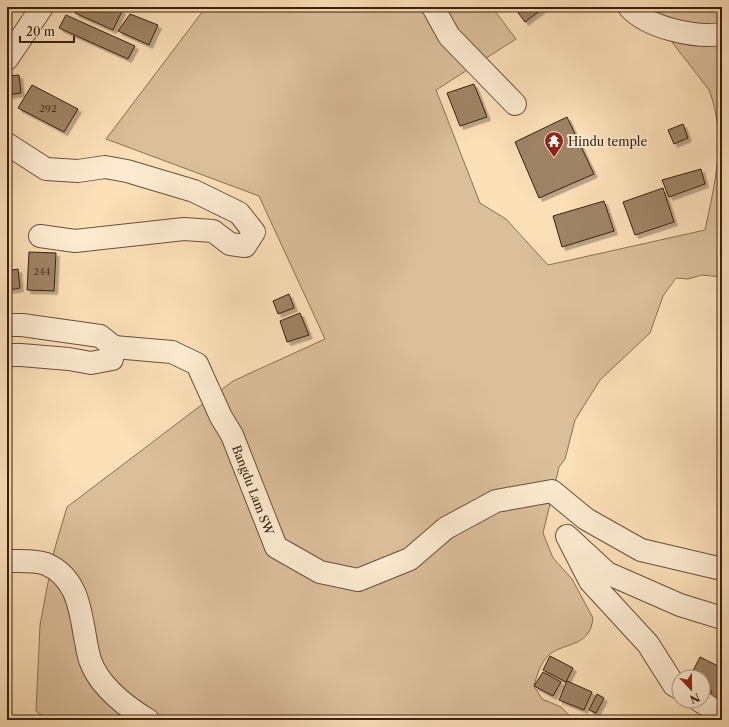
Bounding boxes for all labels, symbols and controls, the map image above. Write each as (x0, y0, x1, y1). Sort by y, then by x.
scale bar (20, 18, 74, 44)
text: 20 m (26, 24, 55, 39)
house number: 292 (39, 102, 57, 115)
temple icon: Hindu temple (543, 130, 565, 158)
place label: Hindu temple (568, 134, 647, 149)
house number: 244 (33, 265, 51, 278)
street label: Bangdu Lam SW (229, 443, 277, 538)
north arrow (671, 669, 711, 709)
text: N (687, 690, 702, 707)

